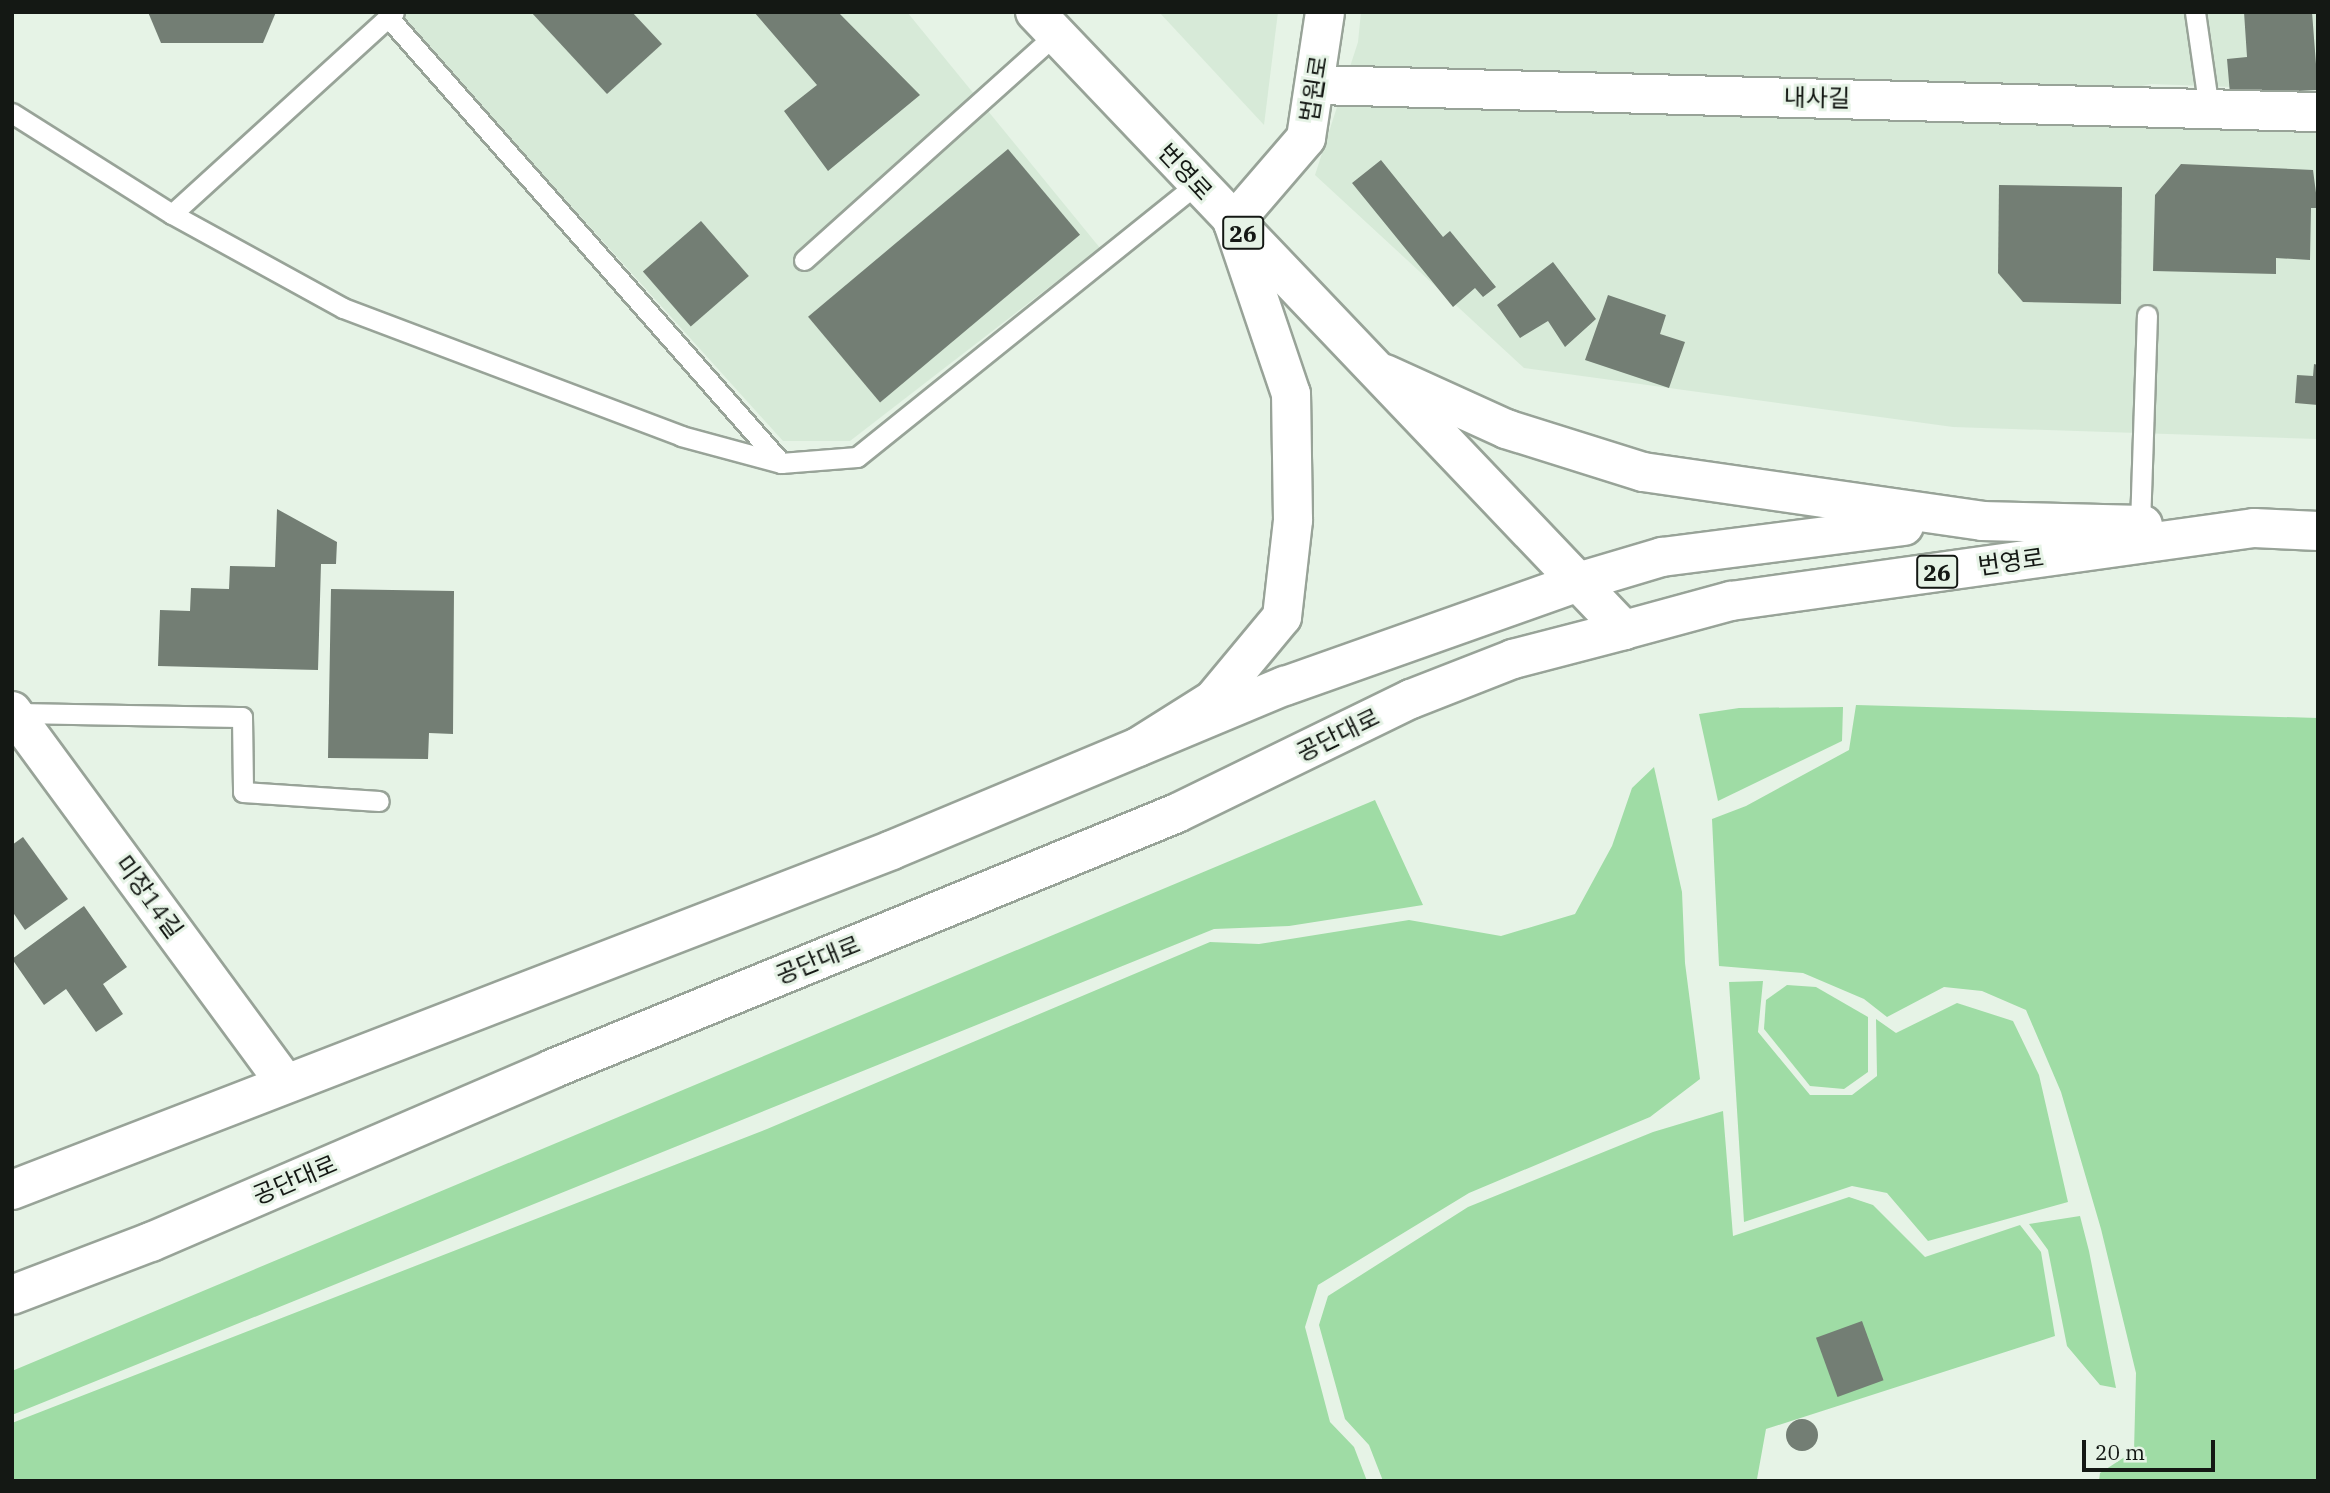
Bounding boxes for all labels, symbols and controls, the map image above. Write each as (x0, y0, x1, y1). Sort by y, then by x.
street label: 법원로 (1295, 54, 1333, 124)
street label: 내사길 (1784, 83, 1850, 113)
street label: 번영로 (1152, 138, 1218, 206)
road number: 26 (1222, 214, 1264, 252)
street label: 번영로 (1976, 543, 2046, 581)
road number: 26 (1916, 552, 1958, 592)
street label: 공단대로 (1292, 703, 1384, 767)
street label: 미장14길 (109, 850, 189, 944)
street label: 공단대로 (772, 930, 864, 990)
street label: 공단대로 (249, 1149, 341, 1211)
scale bar (2085, 1426, 2218, 1470)
text: 20 m (2095, 1438, 2145, 1466)

